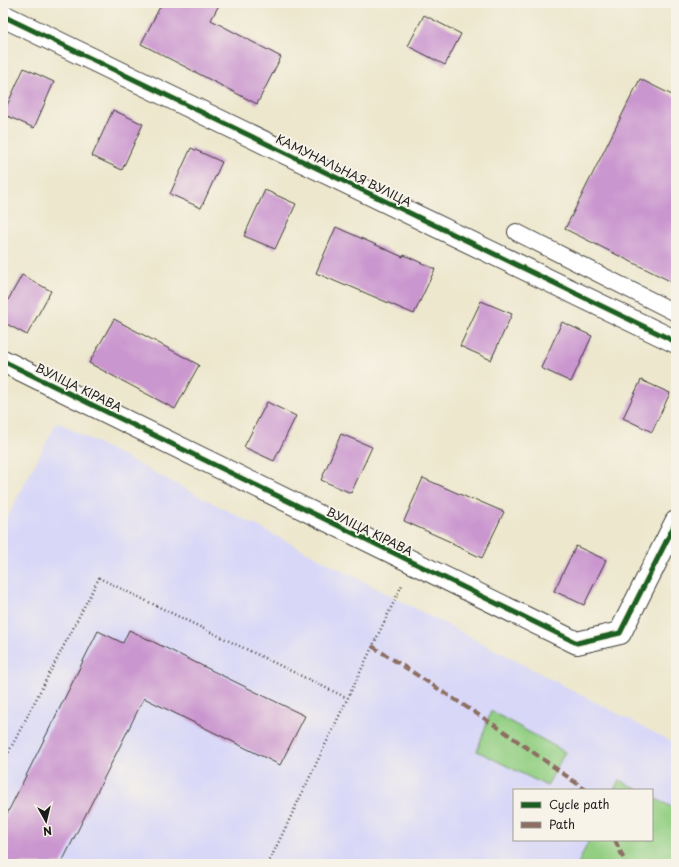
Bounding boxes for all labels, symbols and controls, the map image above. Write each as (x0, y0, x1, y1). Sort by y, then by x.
street label: КАМУНАЛЬНАЯ ВУЛІЦА (273, 129, 415, 211)
street label: ВУЛІЦА КІРАВА (33, 358, 125, 416)
street label: ВУЛІЦА КІРАВА (324, 502, 416, 560)
legend (513, 789, 653, 841)
text: Cycle path (549, 795, 610, 813)
north arrow (26, 801, 66, 841)
text: Path (549, 815, 575, 833)
text: N (42, 822, 53, 840)

